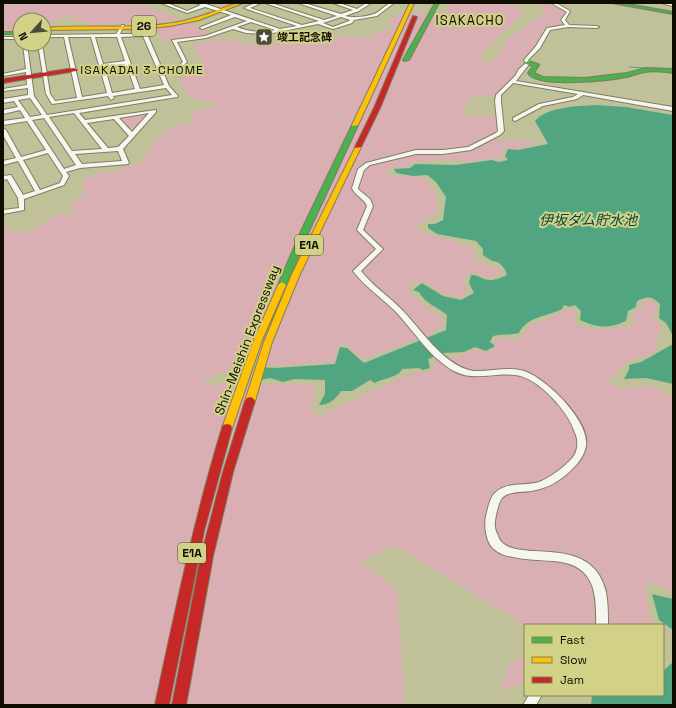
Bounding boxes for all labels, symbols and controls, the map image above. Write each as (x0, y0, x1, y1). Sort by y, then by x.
north arrow (12, 12, 52, 52)
district label: ISAKACHO (436, 12, 504, 29)
road number: 26 (132, 16, 156, 36)
place icon: 竣工記念碑 (254, 27, 274, 47)
text: N (15, 30, 31, 43)
place label: 竣工記念碑 (277, 30, 332, 44)
district label: ISAKADAI 3-CHOME (80, 62, 204, 78)
water label: 伊坂ダム貯水池 (539, 211, 639, 229)
road number: E1A (295, 235, 323, 255)
street label: Shin-Meishin Expressway (211, 263, 283, 417)
road number: E1A (178, 543, 206, 563)
legend (524, 624, 664, 696)
text: Fast (560, 632, 585, 648)
text: Slow (560, 652, 587, 668)
text: Jam (560, 672, 584, 688)

